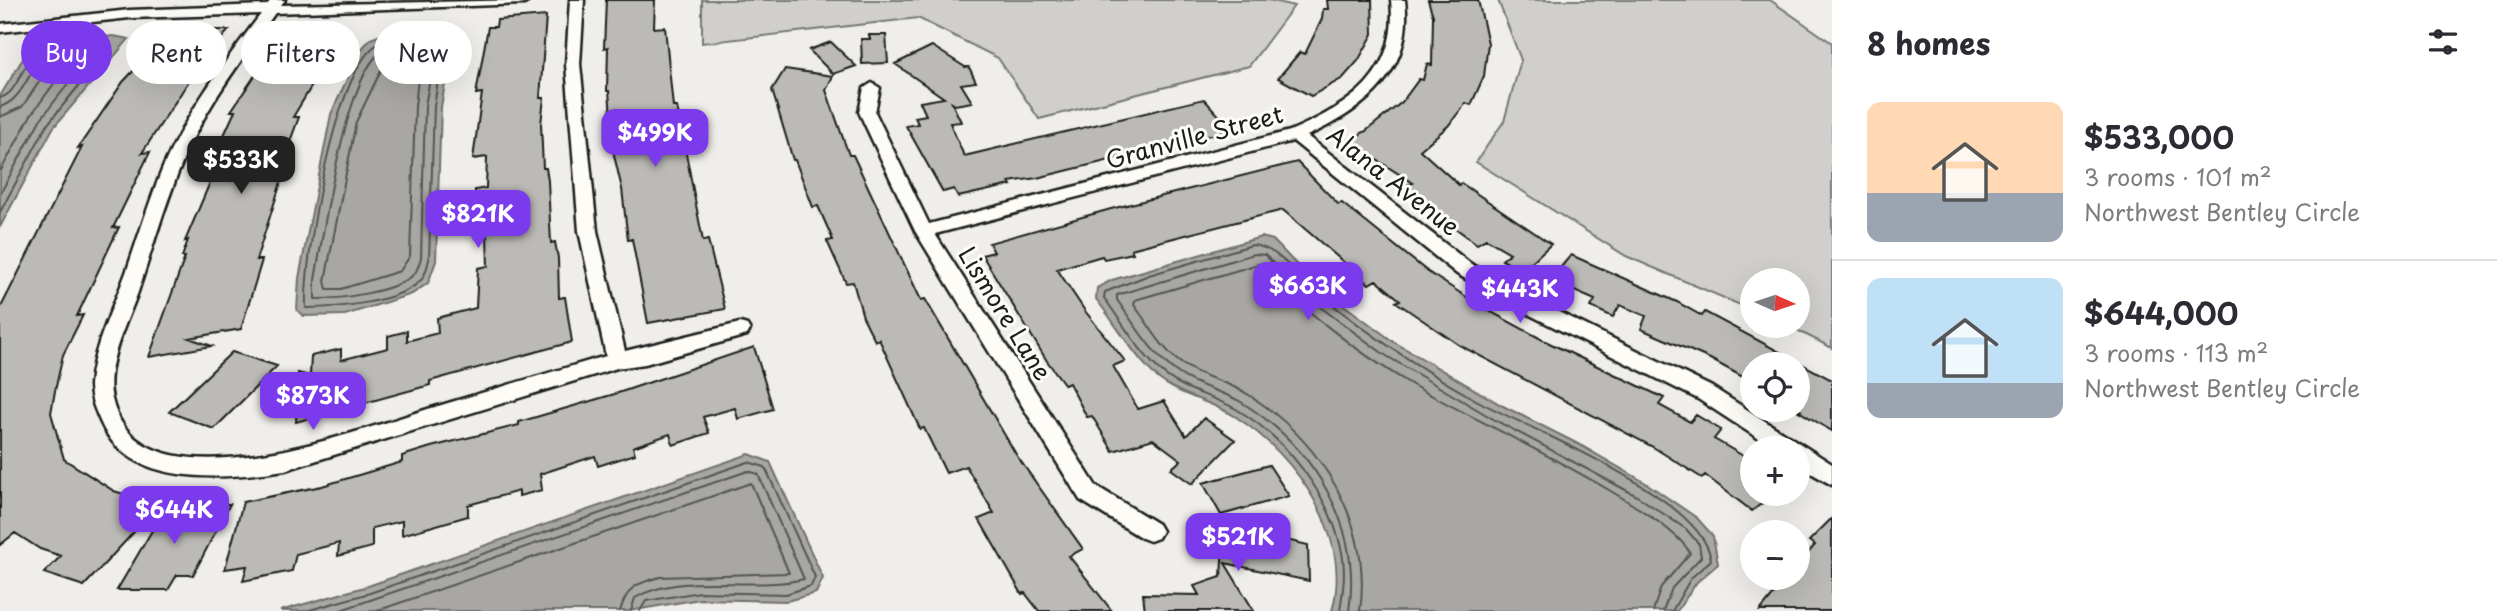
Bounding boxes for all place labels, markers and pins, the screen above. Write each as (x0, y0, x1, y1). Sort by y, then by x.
pin: $499K (606, 110, 704, 169)
pin: $533K (192, 136, 290, 196)
pin: $821K (429, 190, 527, 250)
pin: $663K (1259, 262, 1357, 322)
pin: $443K (1471, 266, 1569, 325)
pin: $873K (264, 372, 362, 432)
pin: $644K (125, 486, 223, 546)
pin: $521K (1189, 514, 1287, 573)

